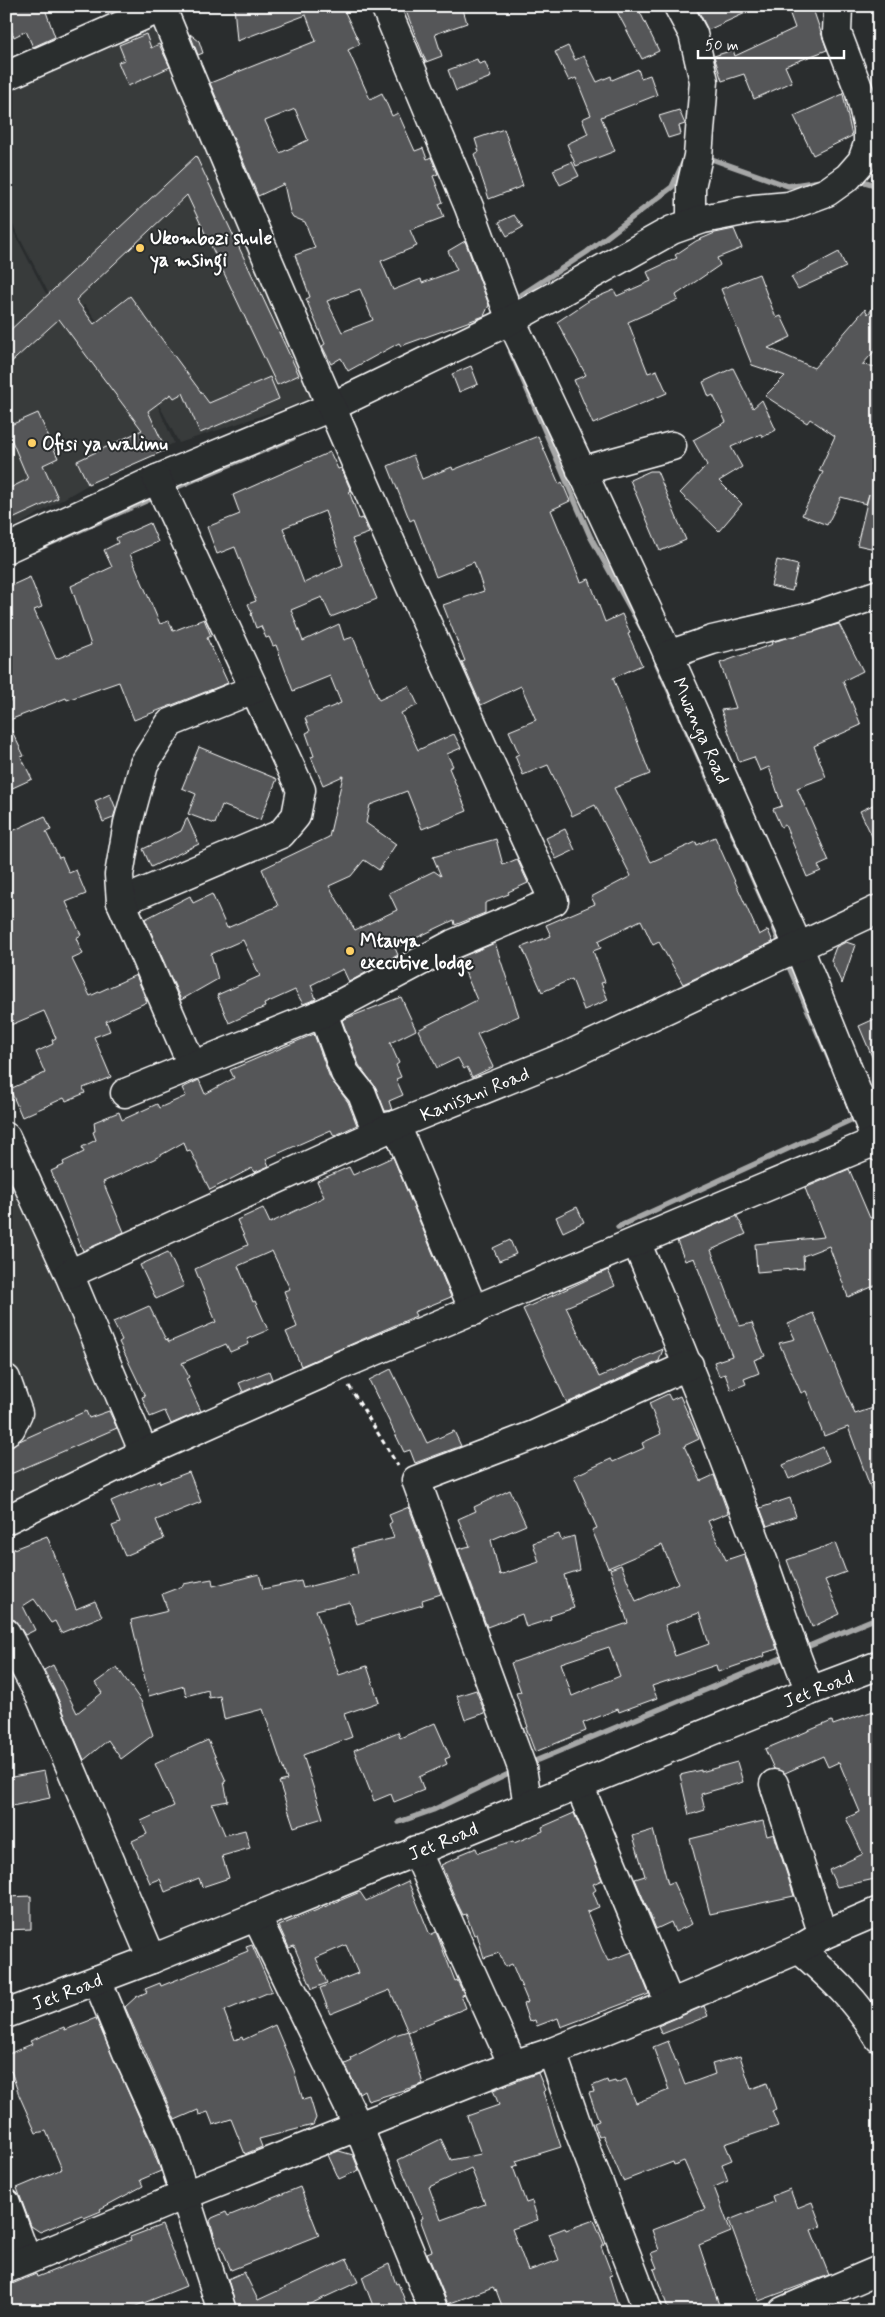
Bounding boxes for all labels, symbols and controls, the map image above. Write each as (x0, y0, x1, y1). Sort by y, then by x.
scale bar (698, 28, 844, 60)
text: 50 m (705, 36, 739, 56)
place label: Ukombozi shule ya msingi (150, 226, 272, 276)
marker: Ukombozi shule ya msingi (134, 242, 146, 254)
place label: Ofisi ya walimu (42, 432, 168, 457)
marker: Ofisi ya walimu (26, 437, 38, 449)
street label: Mwanga Road (666, 674, 735, 788)
place label: Mtauya executive lodge (360, 929, 474, 977)
marker: Mtauya executive lodge (344, 945, 356, 957)
street label: Kanisani Road (417, 1061, 533, 1128)
street label: Jet Road (780, 1665, 857, 1715)
street label: Jet Road (405, 1817, 482, 1867)
street label: Jet Road (29, 1968, 106, 2017)

